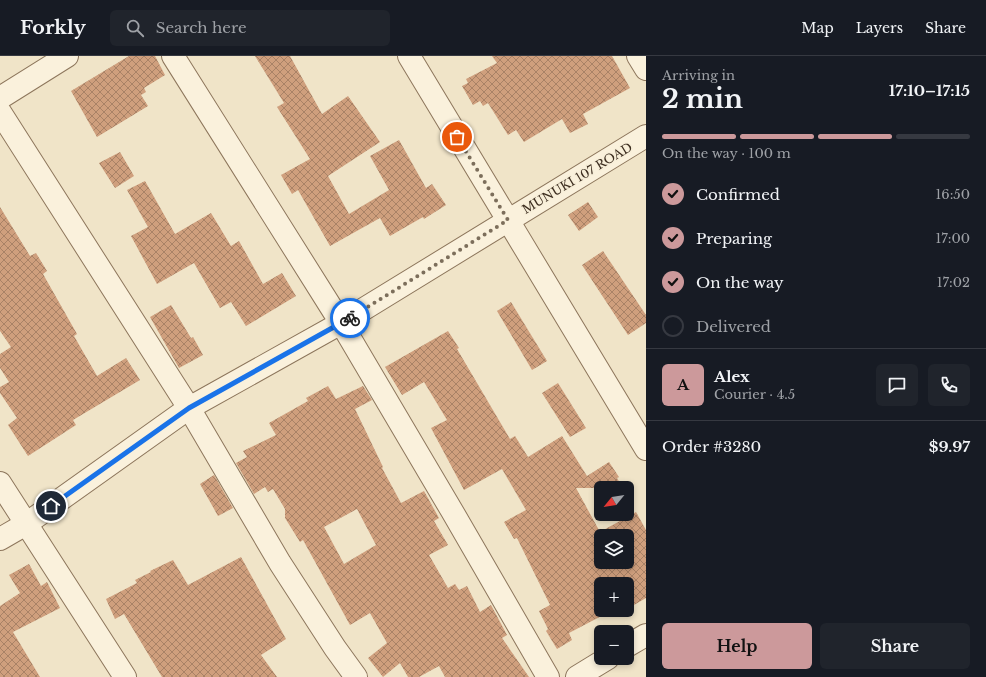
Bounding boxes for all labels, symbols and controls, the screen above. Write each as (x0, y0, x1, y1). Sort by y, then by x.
search box (110, 10, 390, 46)
text: Forkly (20, 16, 86, 39)
icon: search (124, 17, 146, 39)
text: Search here (156, 18, 247, 37)
text: Map (801, 19, 834, 37)
text: Layers (856, 19, 903, 37)
text: Share (925, 19, 966, 37)
text: Arriving in (662, 67, 735, 84)
text: 17:10–17:15 (889, 81, 970, 100)
text: 2 min (662, 83, 743, 115)
pin (440, 120, 474, 154)
icon: bag (446, 126, 468, 148)
street label: MUNUKI 107 ROAD (519, 139, 635, 217)
text: On the way · 100 m (662, 145, 791, 162)
icon: check (662, 183, 684, 205)
text: Confirmed (696, 185, 780, 204)
text: 16:50 (935, 186, 970, 203)
icon: check (662, 227, 684, 249)
text: Preparing (696, 229, 772, 248)
text: 17:00 (935, 230, 970, 247)
icon: check (662, 271, 684, 293)
text: On the way (696, 273, 784, 292)
text: 17:02 (937, 274, 970, 291)
courier (330, 298, 370, 338)
icon: bike (339, 307, 361, 329)
text: Delivered (696, 317, 771, 336)
button: chat (876, 364, 918, 406)
button: phone (928, 364, 970, 406)
text: Alex (714, 367, 750, 386)
text: A (677, 375, 689, 394)
text: Courier · 4.5 (714, 386, 795, 403)
text: Order #3280 (662, 437, 761, 456)
text: $9.97 (929, 437, 970, 456)
north arrow (594, 481, 634, 521)
map controls (594, 481, 634, 665)
pin (34, 489, 68, 523)
icon: home (40, 495, 62, 517)
button: layers (594, 529, 634, 569)
button: + (594, 577, 634, 617)
button: Help (662, 623, 812, 669)
button: Share (820, 623, 970, 669)
button: − (594, 625, 634, 665)

